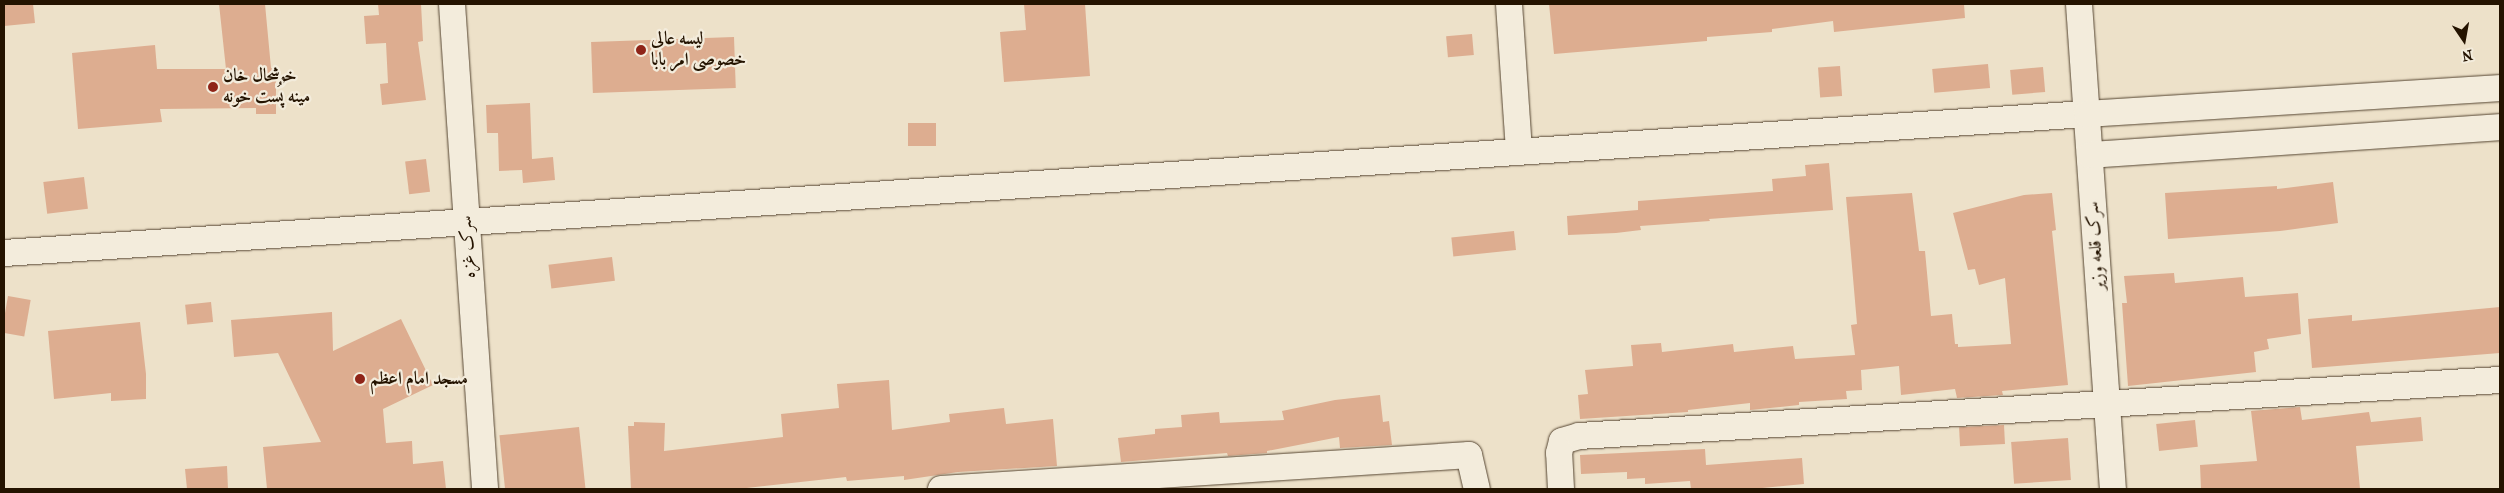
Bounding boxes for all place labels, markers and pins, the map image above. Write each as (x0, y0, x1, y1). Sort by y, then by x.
place label: لیسه عالی خصوصی امر بابا (651, 29, 746, 72)
marker: لیسه عالی خصوصی امر بابا (635, 44, 647, 56)
place label: خوشحال خان مینه پُست خونه (223, 66, 310, 108)
marker: خوشحال خان مینه پُست خونه (207, 81, 219, 93)
place label: مسجد امام اعظم (370, 368, 468, 390)
marker: مسجد امام اعظم (354, 373, 366, 385)

